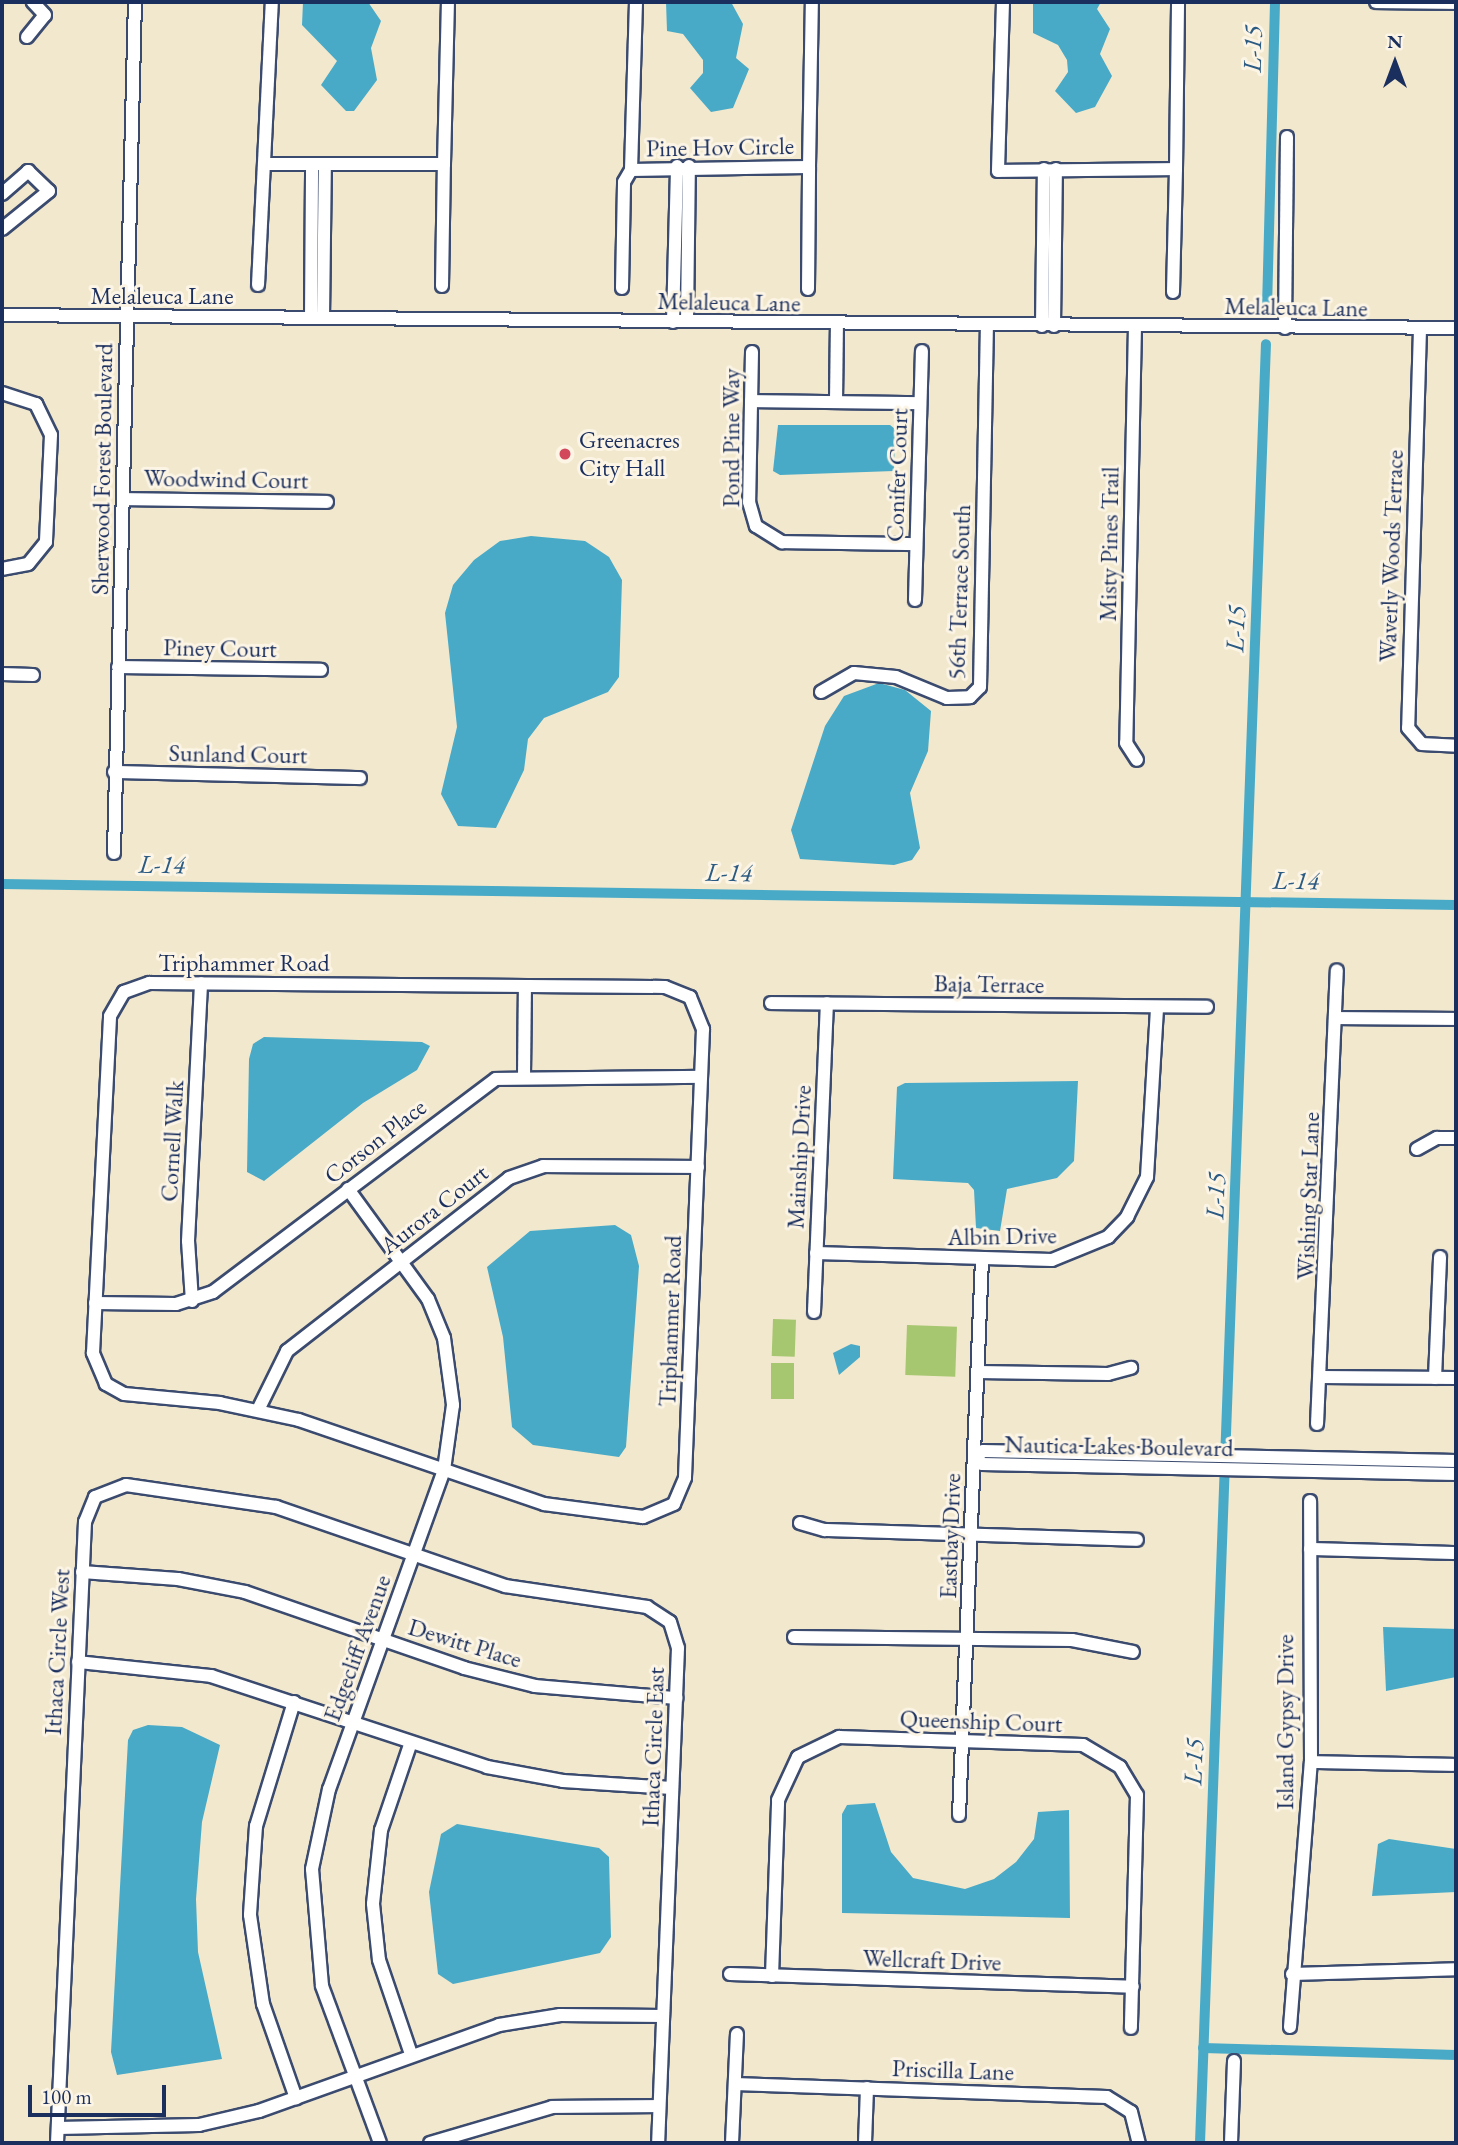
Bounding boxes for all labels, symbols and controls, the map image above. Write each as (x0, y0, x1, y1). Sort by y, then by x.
water label: L-15 (1237, 25, 1269, 73)
north arrow (1360, 28, 1430, 98)
text: N (1387, 29, 1403, 54)
street label: Pine Hov Circle (646, 131, 794, 163)
street label: Melaleuca Lane (90, 282, 234, 310)
street label: Melaleuca Lane (657, 286, 801, 318)
street label: Melaleuca Lane (1224, 291, 1368, 323)
street label: Sherwood Forest Boulevard (85, 343, 119, 595)
street label: Pond Pine Way (717, 369, 745, 507)
street label: Conifer Court (880, 408, 914, 542)
place label: Greenacres City Hall (579, 426, 680, 482)
marker: Greenacres City Hall (557, 446, 573, 462)
street label: Waverly Woods Terrace (1373, 449, 1409, 663)
street label: Woodwind Court (143, 463, 309, 495)
street label: Misty Pines Trail (1093, 466, 1125, 622)
street label: 56th Terrace South (942, 504, 976, 680)
water label: L-15 (1220, 605, 1252, 653)
street label: Piney Court (163, 633, 277, 663)
street label: Sunland Court (168, 738, 308, 770)
water label: L-14 (138, 849, 186, 881)
water label: L-14 (705, 857, 753, 889)
water label: L-14 (1272, 865, 1320, 897)
street label: Triphammer Road (158, 949, 330, 977)
street label: Baja Terrace (934, 969, 1044, 999)
street label: Cornell Walk (154, 1080, 190, 1202)
street label: Mainship Drive (781, 1084, 817, 1230)
street label: Corson Place (318, 1092, 432, 1190)
street label: Wishing Star Lane (1291, 1112, 1325, 1280)
street label: Aurora Court (374, 1158, 494, 1260)
water label: L-15 (1200, 1172, 1232, 1220)
street label: Albin Drive (947, 1221, 1057, 1251)
street label: Triphammer Road (653, 1235, 687, 1407)
street label: Nautica Lakes Boulevard (1004, 1430, 1234, 1462)
street label: Eastbay Drive (933, 1473, 967, 1599)
street label: Ithaca Circle West (38, 1568, 76, 1736)
street label: Edgecliff Avenue (317, 1571, 397, 1725)
street label: Dewitt Place (405, 1612, 525, 1674)
street label: Island Gypsy Drive (1271, 1634, 1299, 1810)
street label: Ithaca Circle East (636, 1667, 670, 1827)
street label: Queenship Court (899, 1704, 1063, 1738)
water label: L-15 (1178, 1738, 1210, 1786)
street label: Wellcraft Drive (862, 1943, 1002, 1977)
street label: Priscilla Lane (892, 2053, 1014, 2087)
scale bar (32, 2072, 170, 2116)
text: 100 m (41, 2083, 92, 2110)

